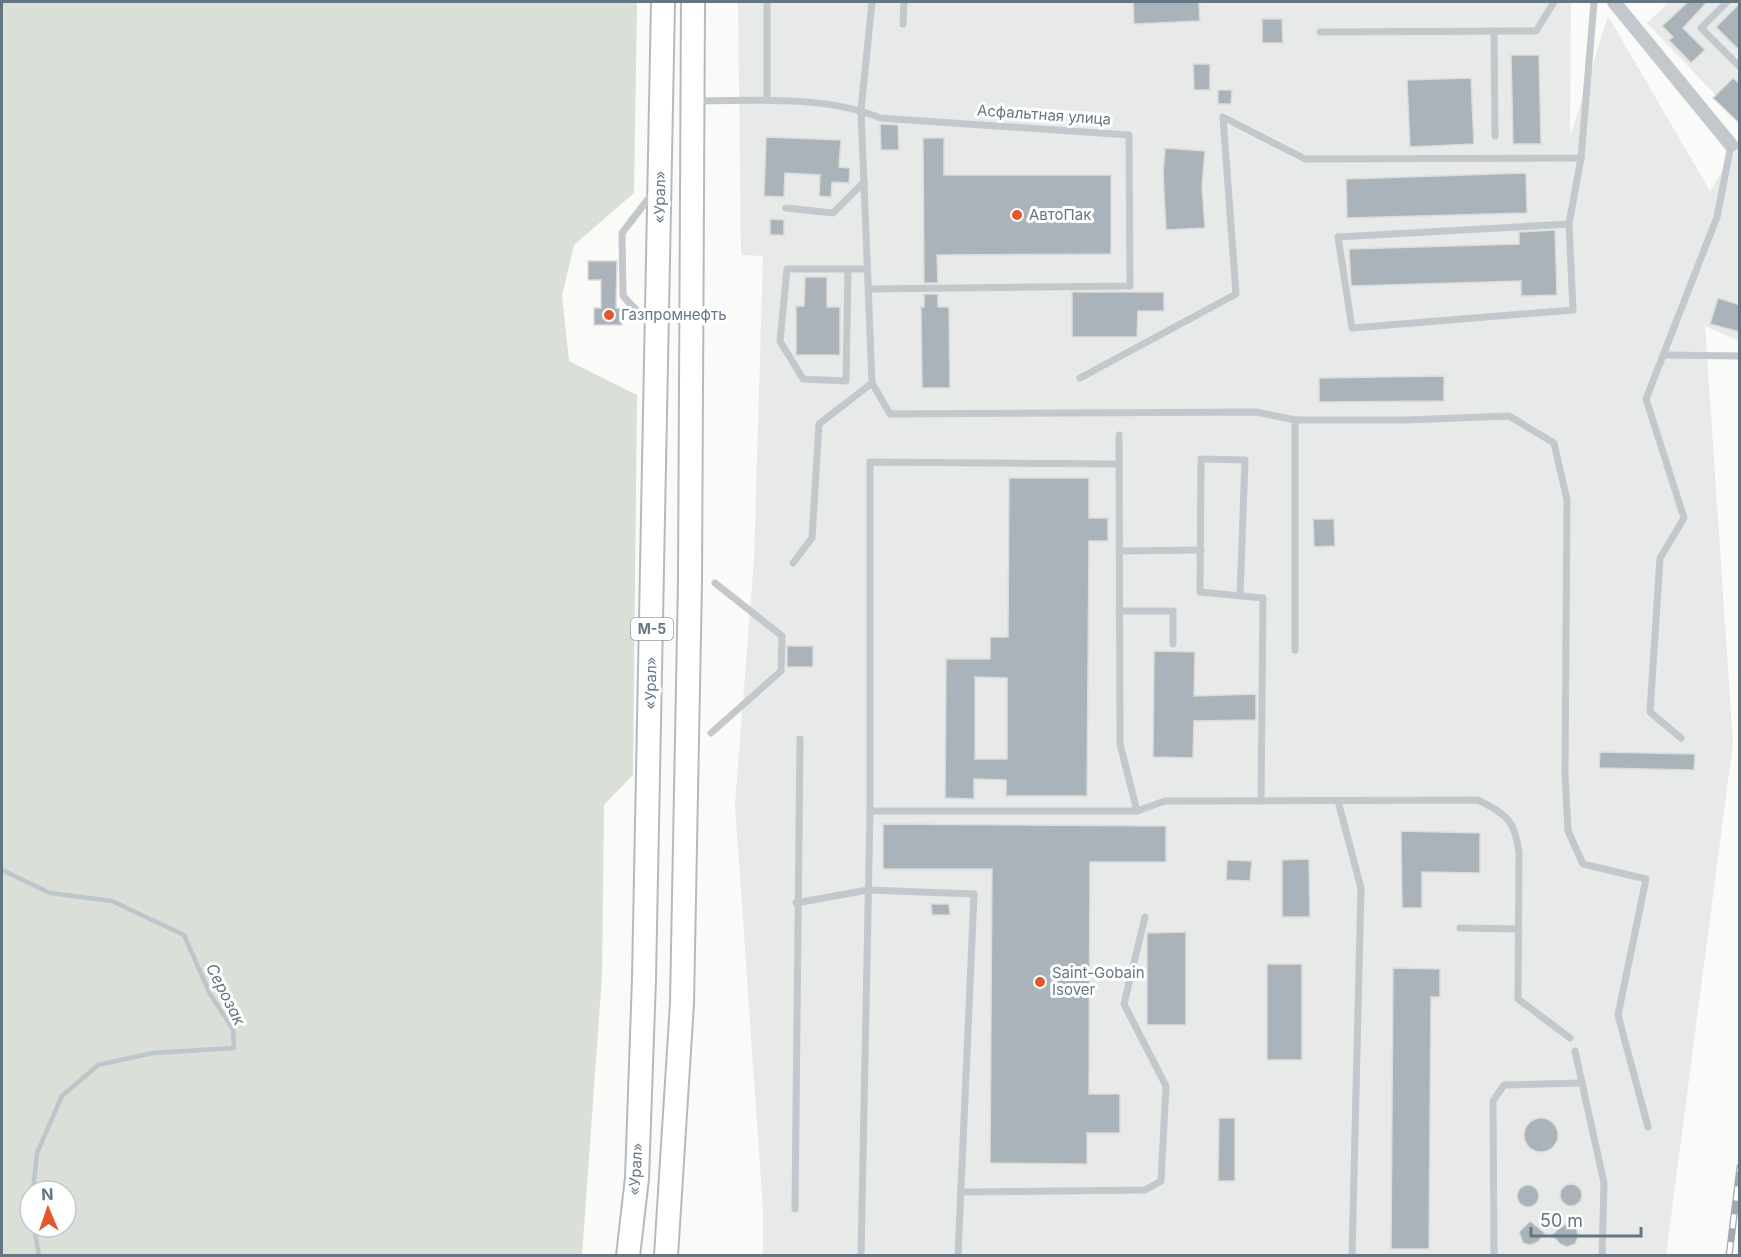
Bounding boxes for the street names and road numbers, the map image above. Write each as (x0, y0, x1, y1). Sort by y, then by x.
street label: Асфальтная улица (976, 100, 1112, 129)
street label: «Урал» (650, 170, 669, 224)
road number: М-5 (631, 618, 673, 640)
street label: «Урал» (641, 656, 660, 710)
street label: «Урал» (624, 1142, 647, 1196)

